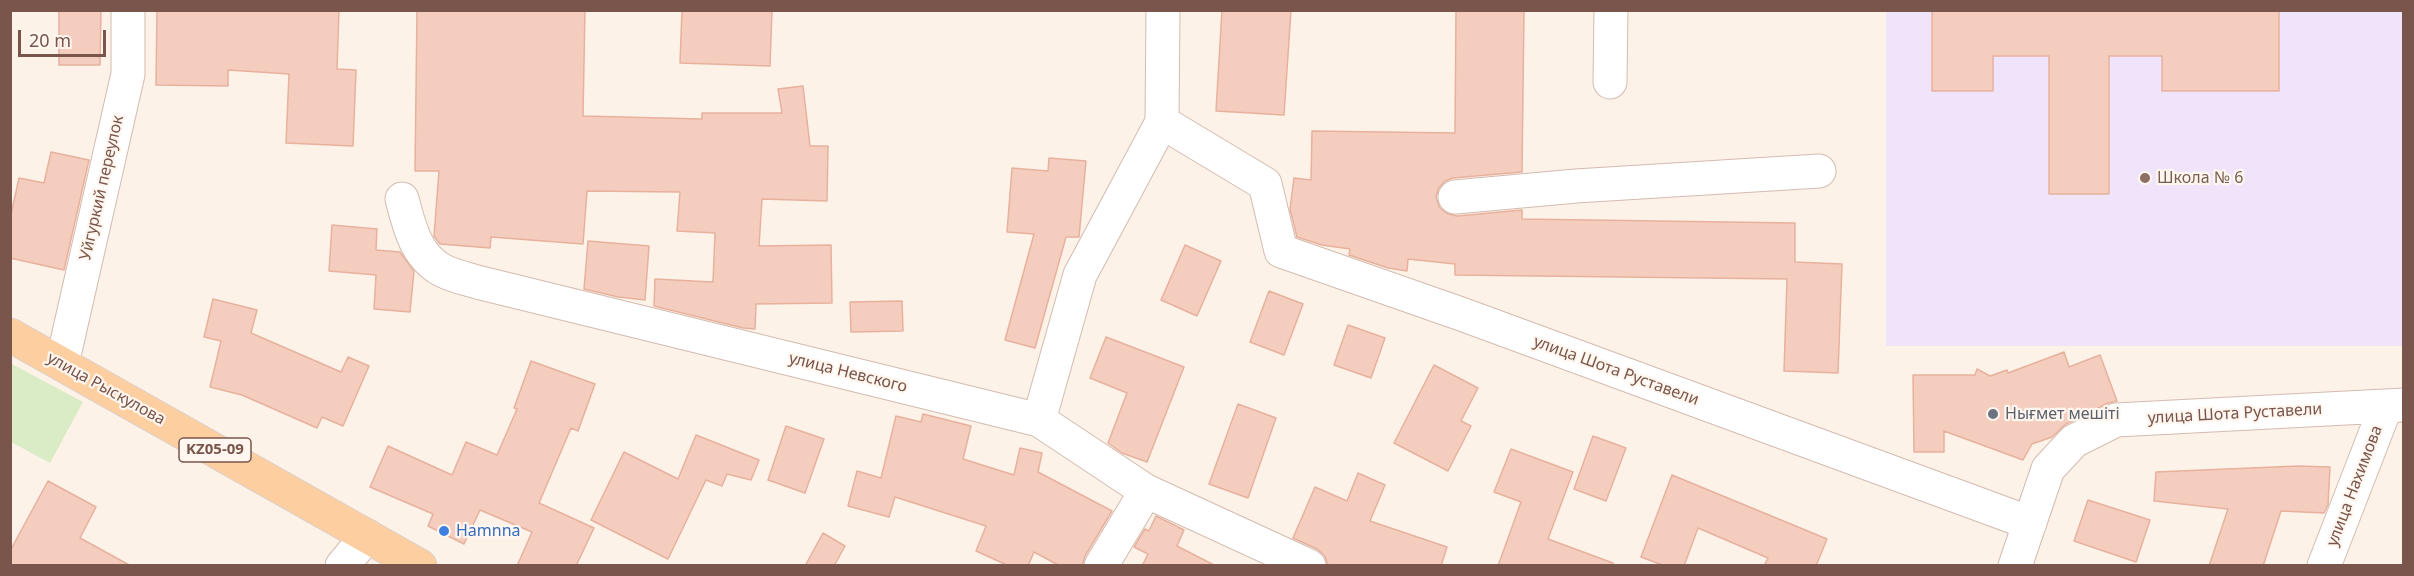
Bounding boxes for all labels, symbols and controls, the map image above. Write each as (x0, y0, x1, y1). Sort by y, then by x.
scale bar (21, 18, 110, 56)
text: 20 m (29, 28, 71, 52)
street label: Уйгуркий переулок (76, 114, 128, 262)
place label: Школа № 6 (2157, 168, 2243, 188)
marker: Школа № 6 (2138, 171, 2152, 185)
street label: улица Шота Руставели (1531, 332, 1701, 410)
street label: улица Рыскулова (44, 349, 168, 429)
street label: улица Невского (787, 349, 909, 397)
street label: улица Шота Руставели (2147, 400, 2323, 428)
place label: Нығмет мешіті (2005, 404, 2120, 424)
marker: Нығмет мешіті (1986, 407, 2000, 421)
street label: улица Нахимова (2323, 423, 2387, 549)
road number: KZ05-09 (179, 438, 251, 462)
place label: Hamnna (456, 521, 521, 541)
marker: Hamnna (437, 524, 451, 538)

